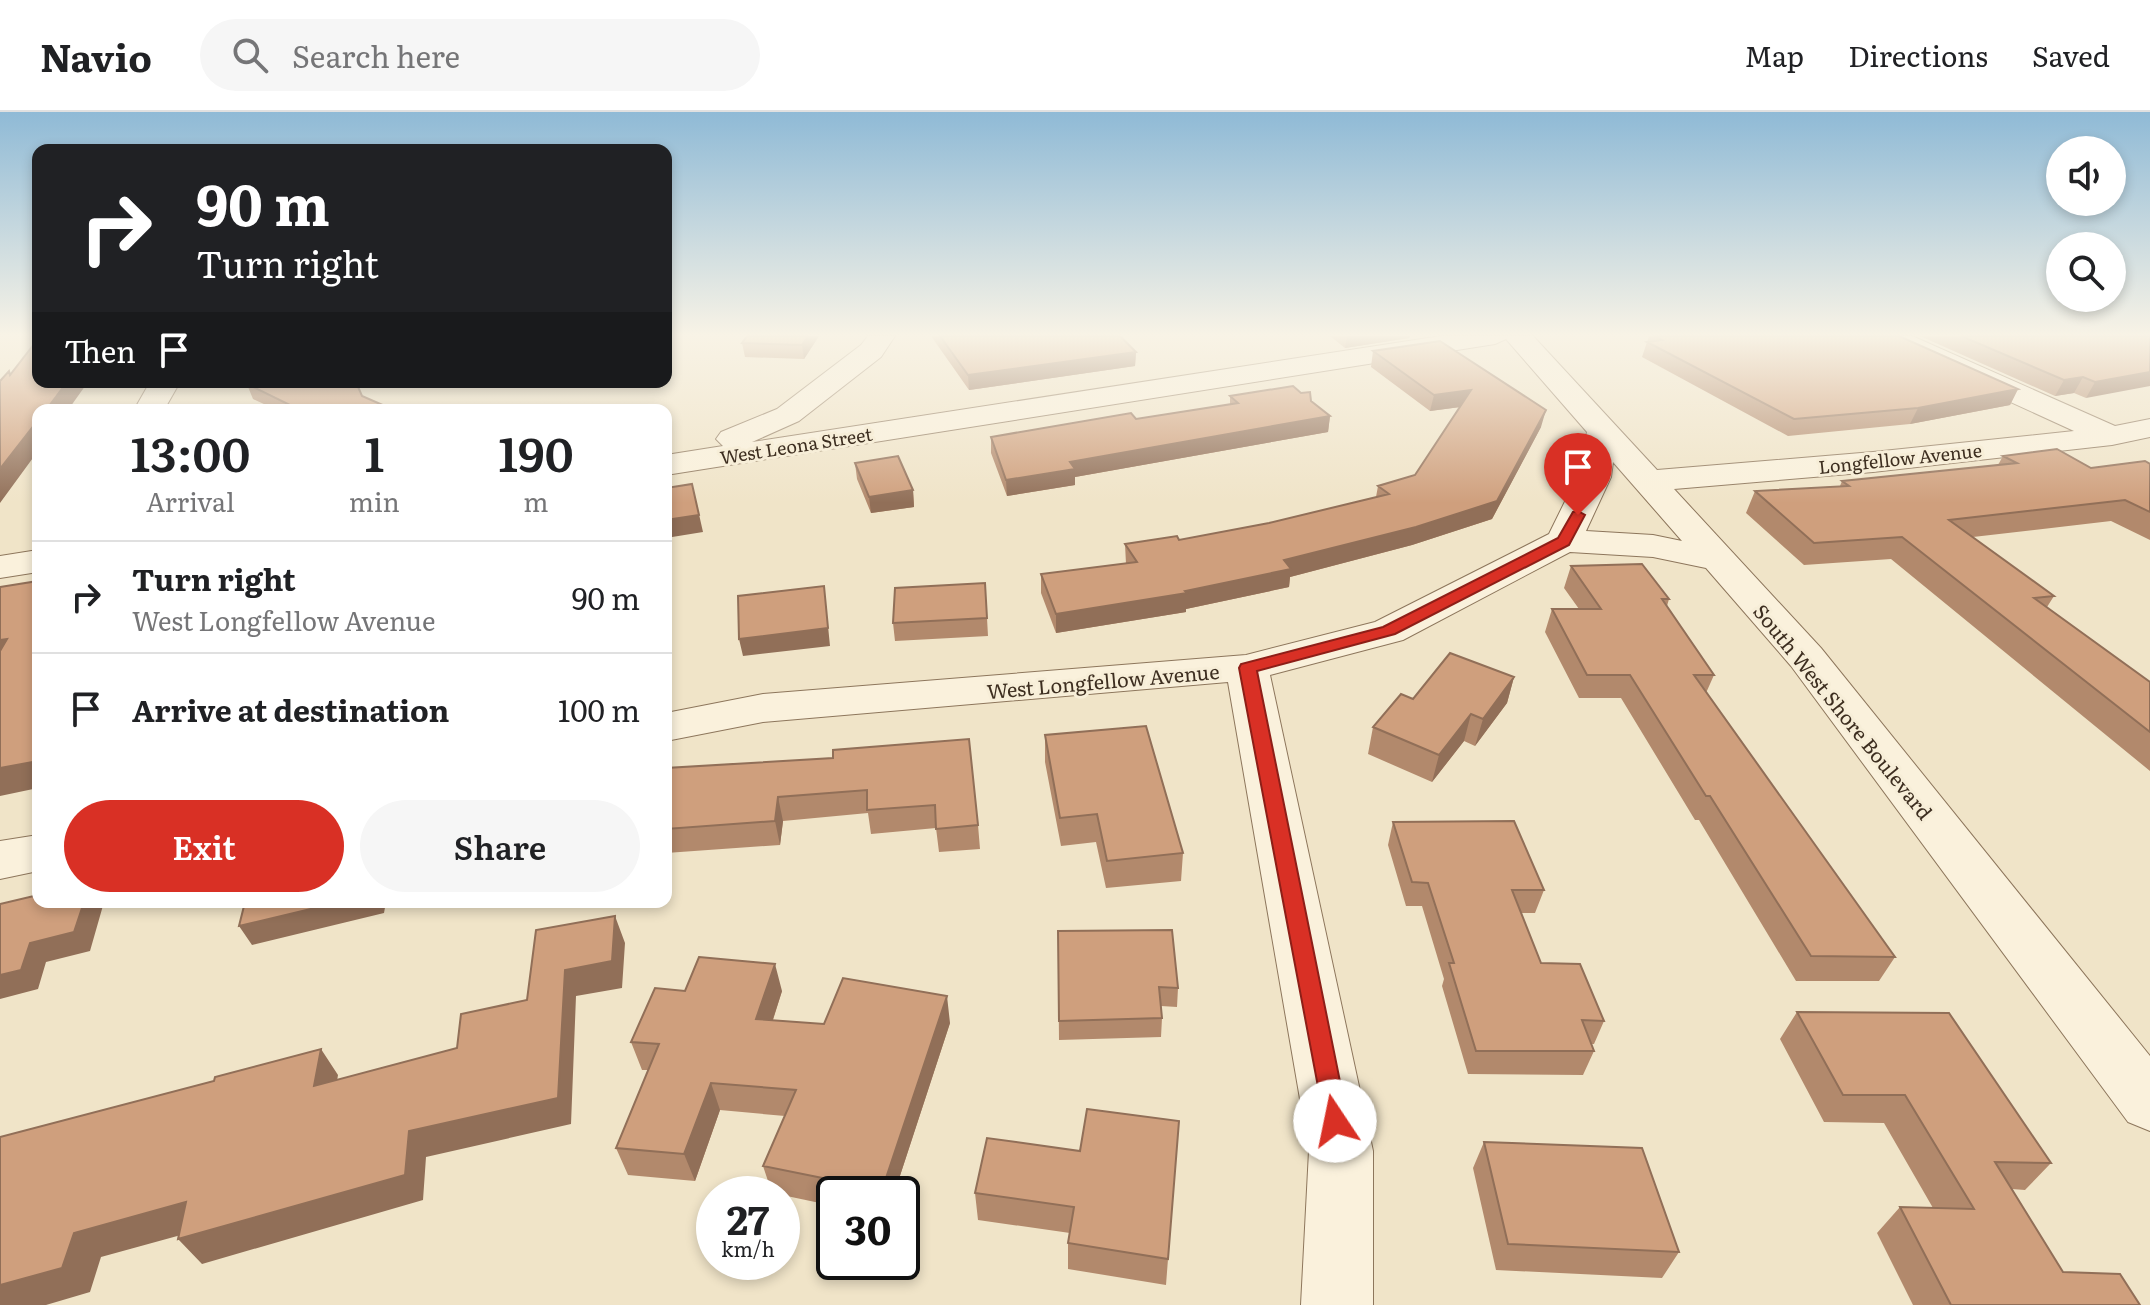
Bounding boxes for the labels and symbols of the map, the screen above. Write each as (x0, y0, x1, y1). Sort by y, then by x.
street label: West Leona Street (718, 420, 875, 470)
pin (1544, 433, 1612, 515)
street label: Longfellow Avenue (1817, 436, 1983, 480)
street label: South West Shore Boulevard (1747, 597, 1941, 825)
street label: West Longfellow Avenue (985, 655, 1221, 705)
position arrow (1293, 1079, 1377, 1163)
speed limit sign: 30 (816, 1176, 920, 1280)

